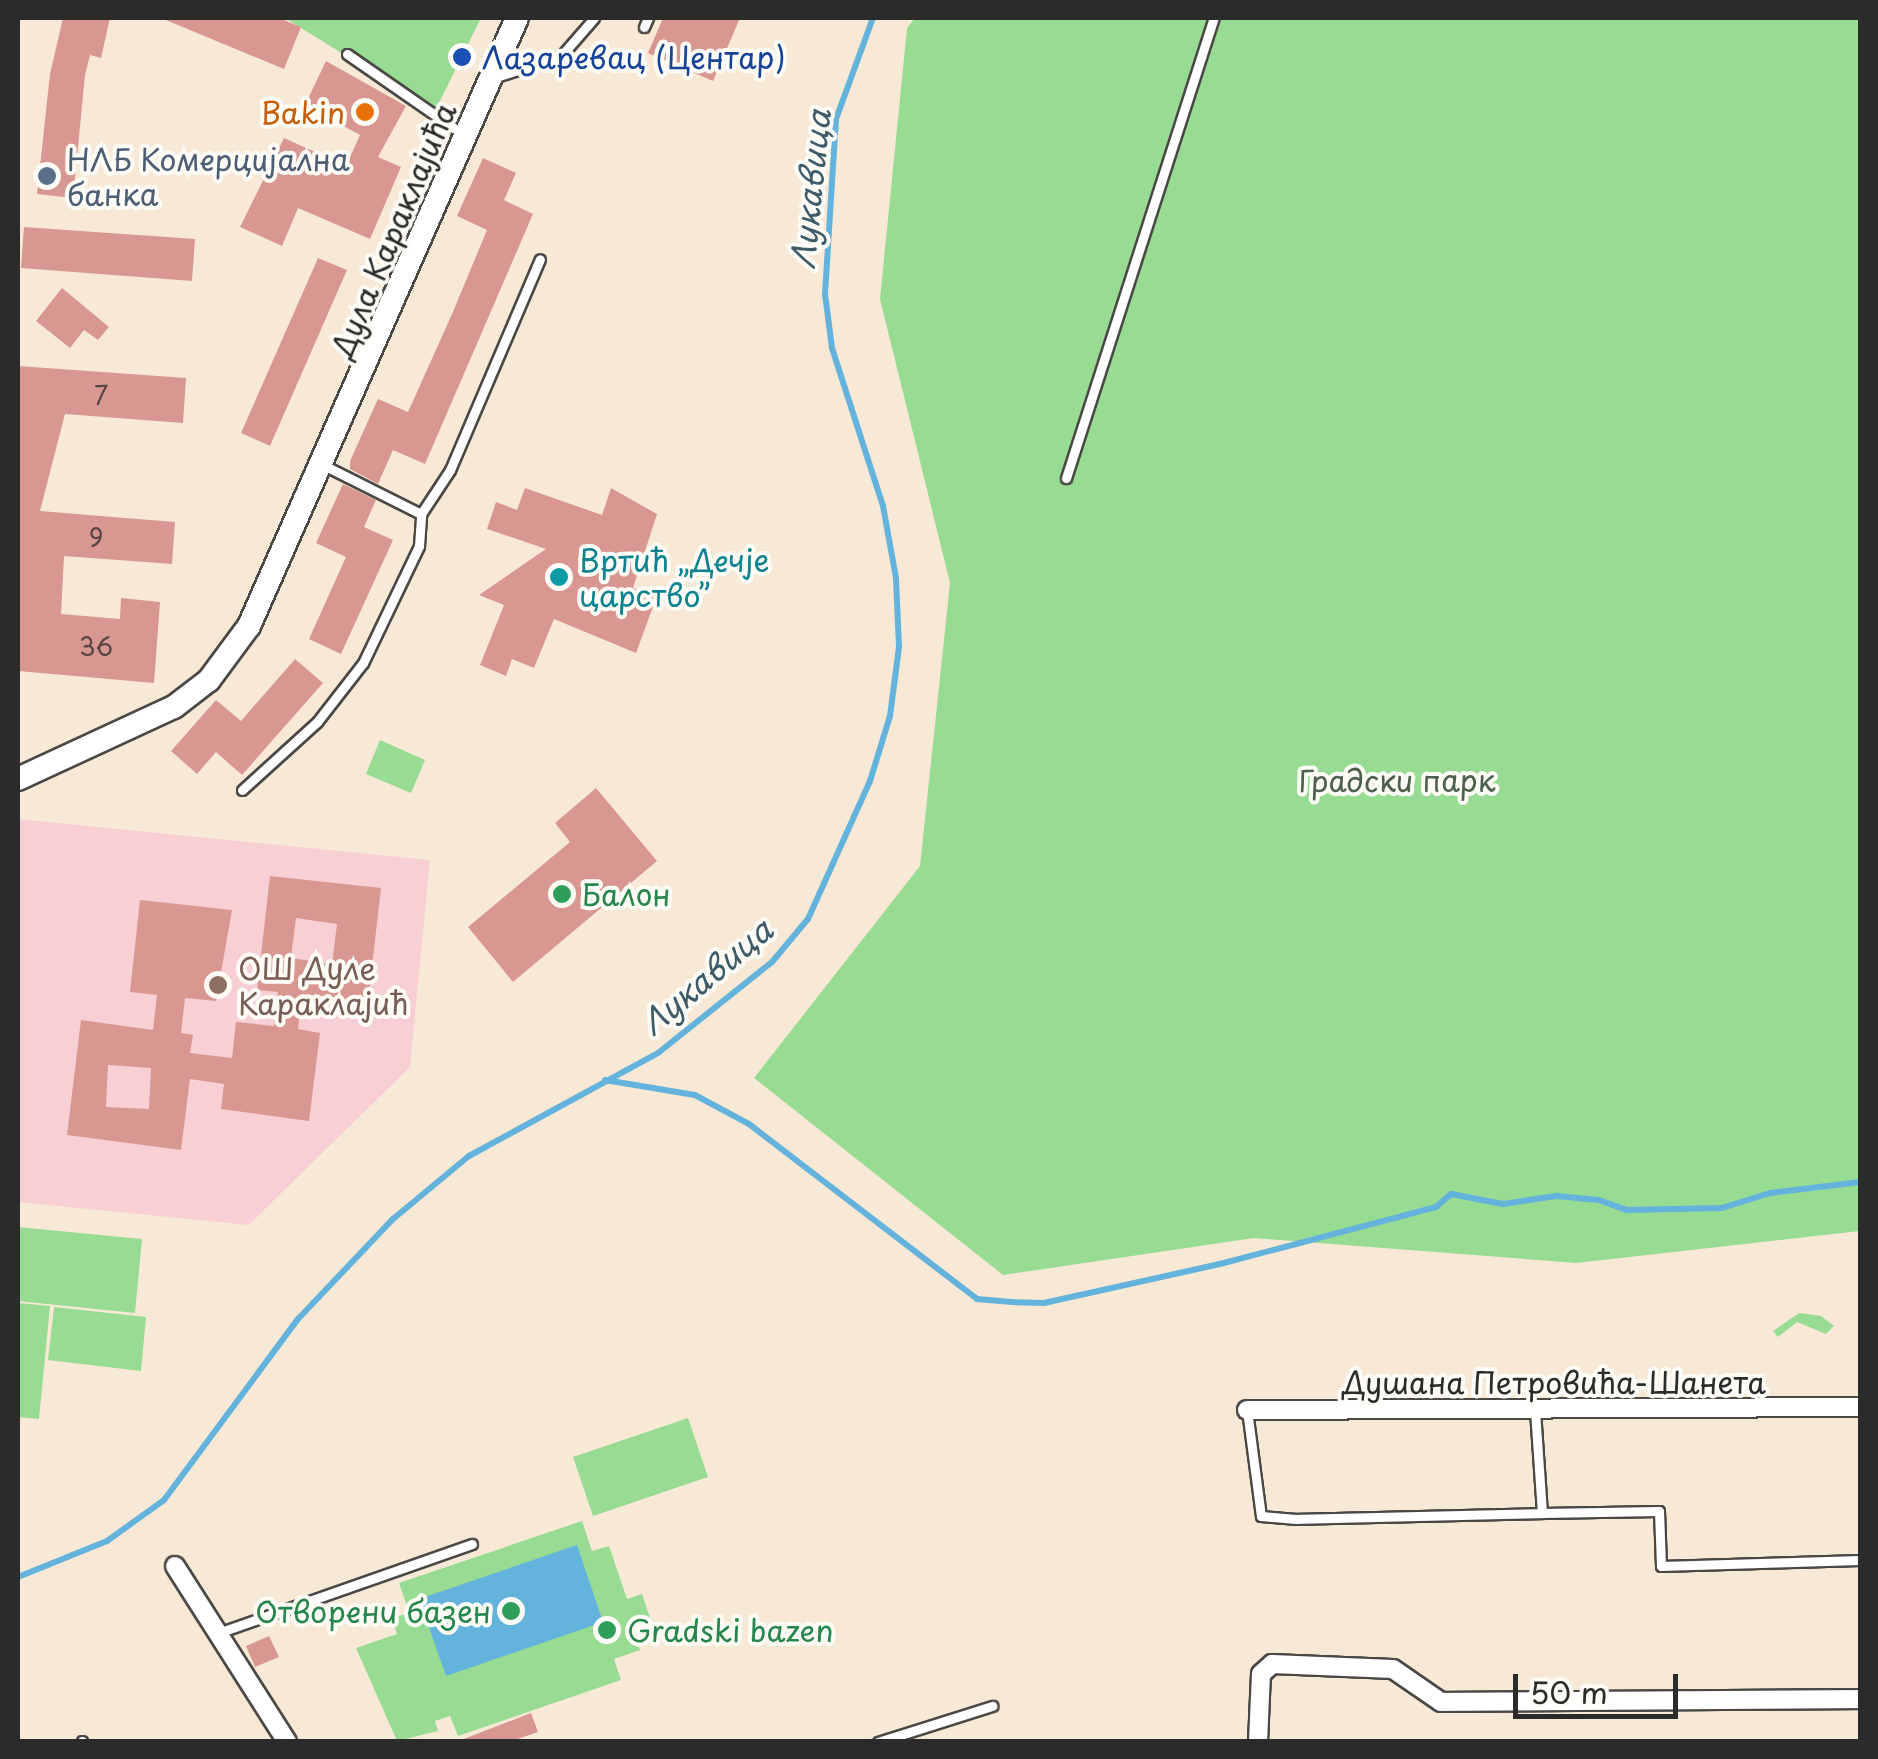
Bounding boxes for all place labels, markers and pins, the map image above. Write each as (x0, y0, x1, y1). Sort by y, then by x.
place label: Лазаревац (Центар) (482, 39, 785, 75)
marker: Лазаревац (Центар) (451, 46, 473, 68)
place label: Bakin (260, 94, 345, 130)
marker: Bakin (354, 101, 376, 123)
place label: НЛБ Комерцијална банка (67, 141, 351, 212)
marker: НЛБ Комерцијална банка (36, 165, 58, 187)
place label: Вртић „Дечје царство” (579, 542, 768, 612)
marker: Вртић „Дечје царство” (548, 566, 570, 588)
place label: Балон (582, 876, 671, 912)
marker: Балон (551, 883, 573, 905)
place label: ОШ Дуле Караклајић (238, 950, 408, 1020)
marker: ОШ Дуле Караклајић (207, 974, 229, 996)
place label: Отворени базен (253, 1593, 491, 1629)
marker: Отворени базен (500, 1600, 522, 1622)
place label: Gradski bazen (627, 1612, 834, 1648)
marker: Gradski bazen (596, 1619, 618, 1641)

